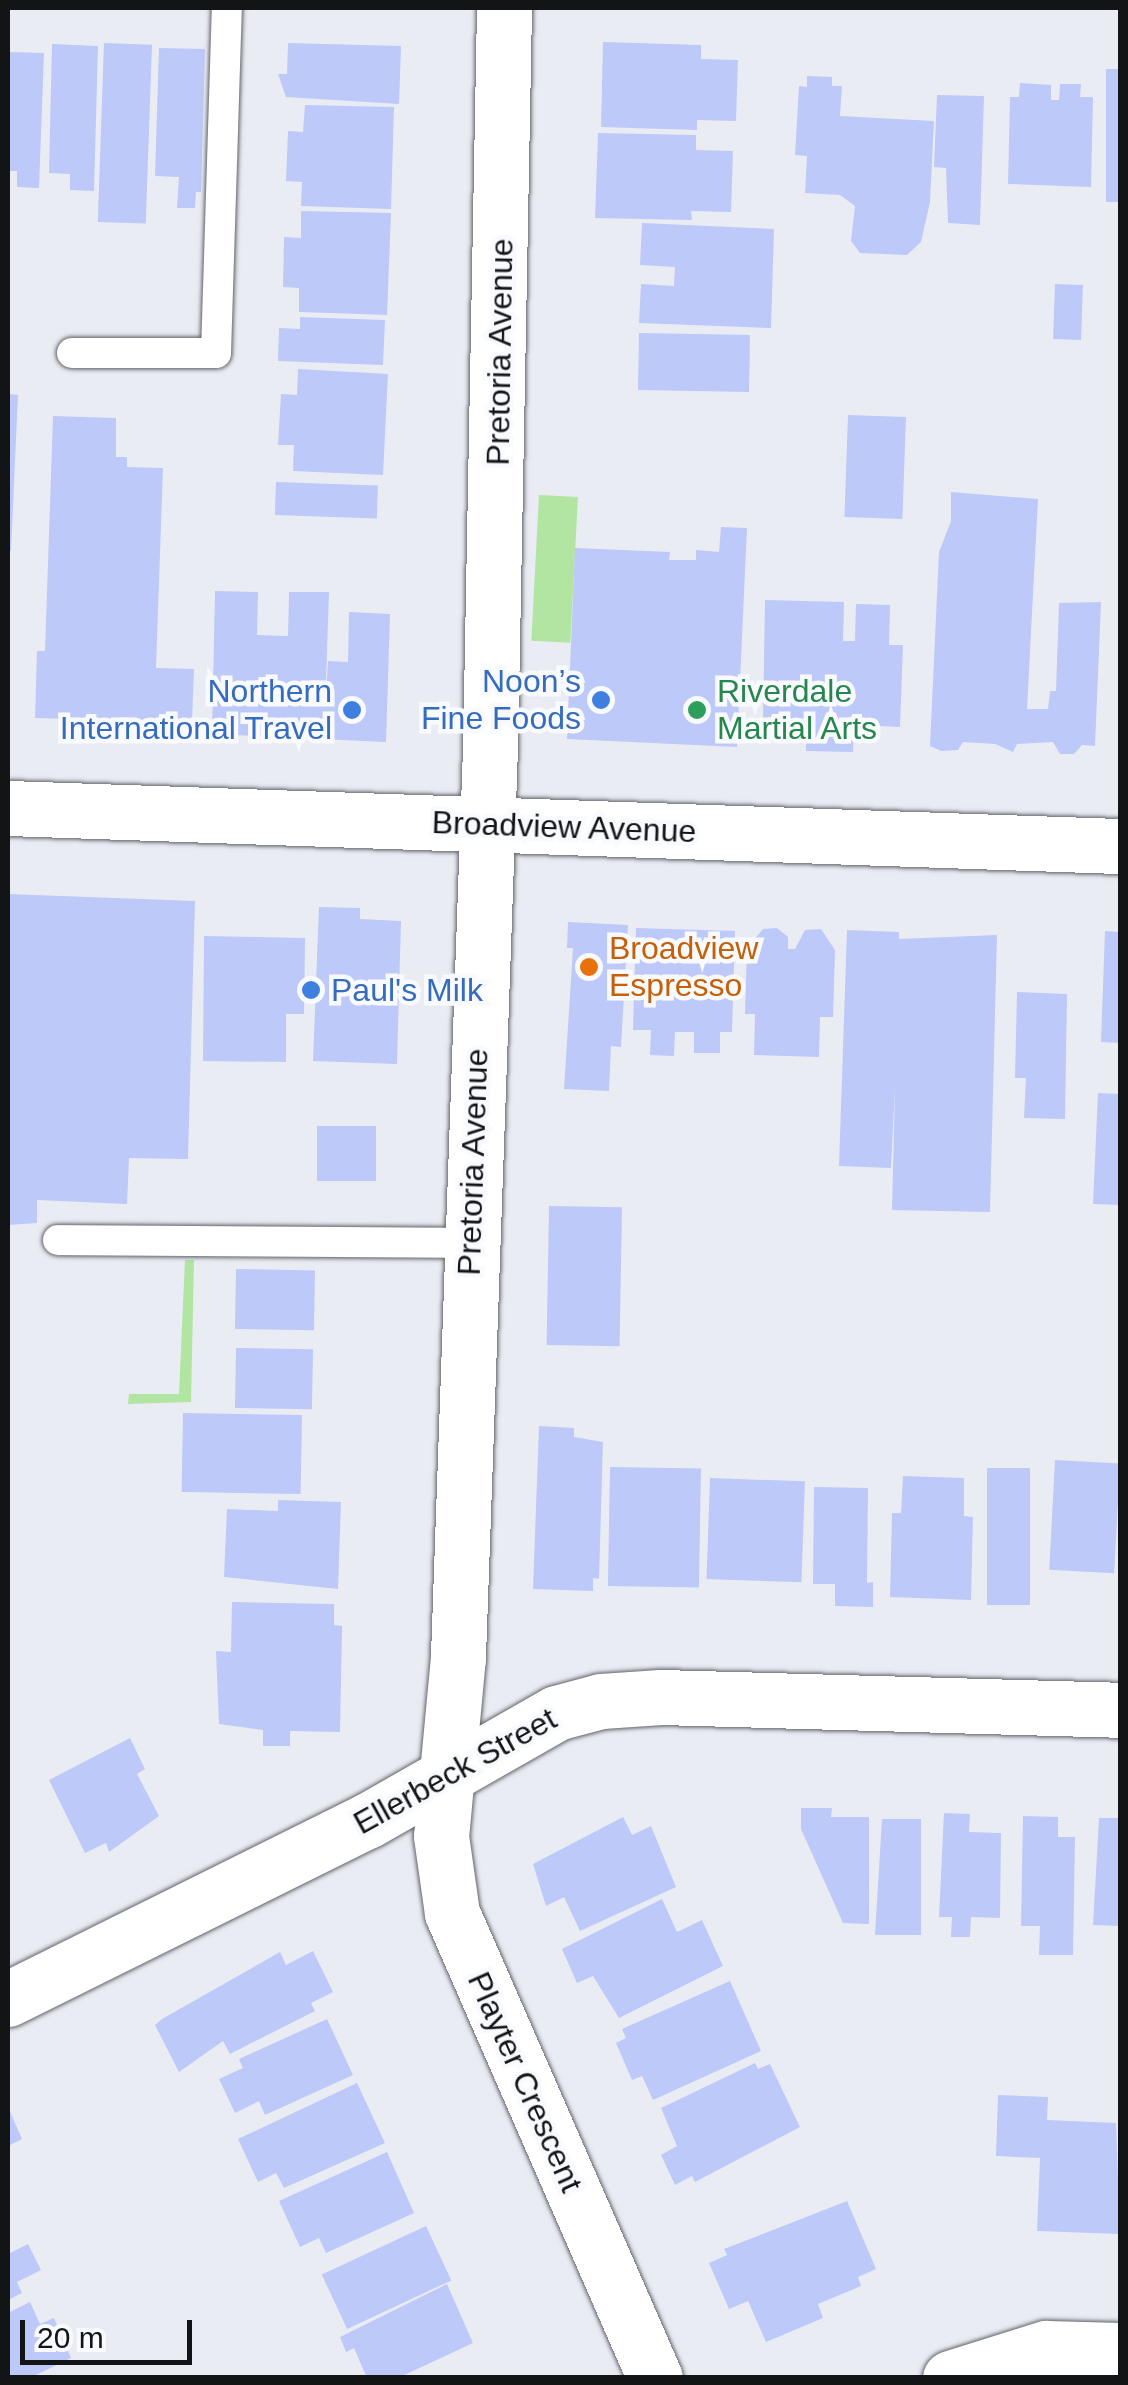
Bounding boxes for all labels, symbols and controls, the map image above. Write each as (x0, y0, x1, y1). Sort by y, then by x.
street label: Pretoria Avenue (479, 237, 521, 467)
place label: Noon’s Fine Foods (421, 663, 581, 738)
place label: Northern International Travel (59, 673, 332, 748)
place label: Riverdale Martial Arts (717, 673, 879, 748)
marker: Noon’s Fine Foods (590, 689, 612, 711)
marker: Northern International Travel (341, 699, 363, 721)
marker: Riverdale Martial Arts (686, 699, 708, 721)
street label: Broadview Avenue (430, 803, 698, 851)
place label: Broadview Espresso (609, 930, 758, 1005)
marker: Broadview Espresso (578, 956, 600, 978)
place label: Paul's Milk (331, 971, 483, 1009)
marker: Paul's Milk (300, 979, 322, 1001)
street label: Pretoria Avenue (450, 1047, 496, 1277)
street label: Ellerbeck Street (347, 1699, 563, 1843)
street label: Playter Crescent (459, 1966, 591, 2198)
scale bar (25, 2300, 198, 2362)
text: 20 m (37, 2321, 104, 2354)

